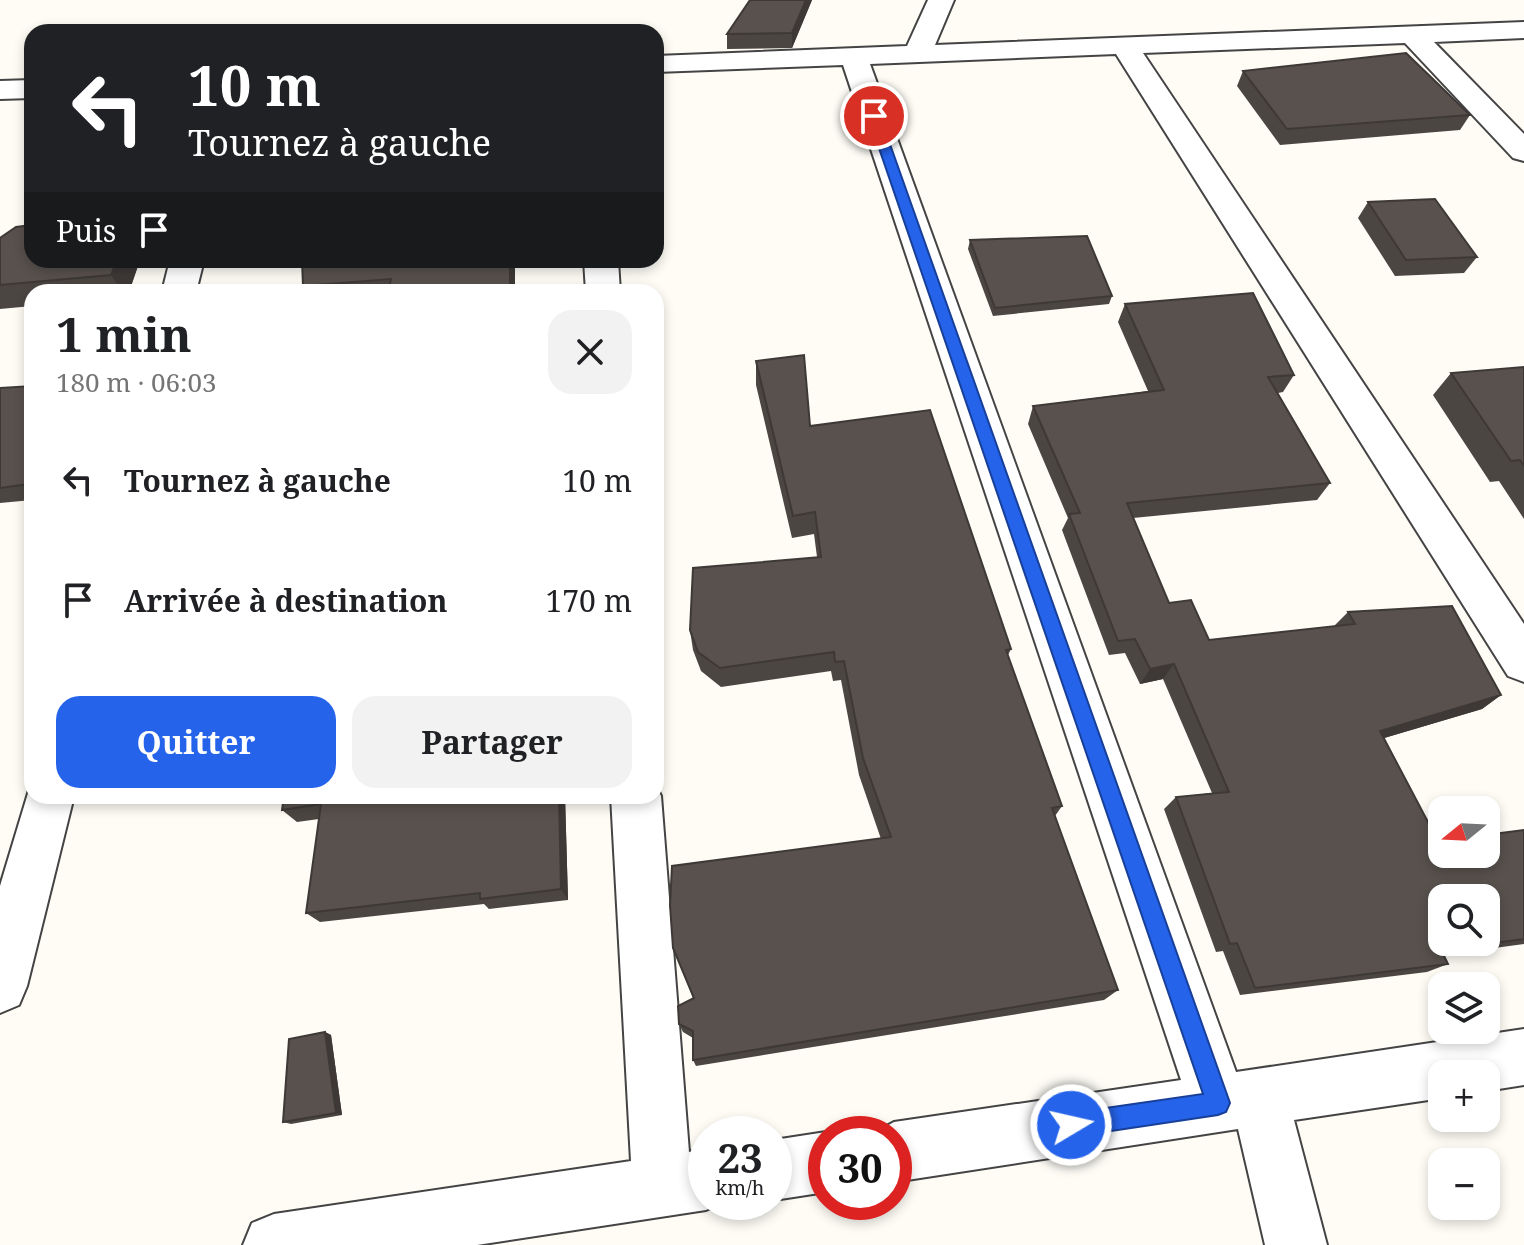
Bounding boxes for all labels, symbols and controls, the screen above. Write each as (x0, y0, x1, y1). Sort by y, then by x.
text: 10 m (188, 46, 321, 122)
icon: left (56, 56, 160, 160)
pin (840, 82, 908, 150)
icon: arrive (852, 94, 896, 138)
text: Tournez à gauche (188, 118, 491, 167)
icon: arrive (132, 208, 176, 252)
text: Puis (56, 210, 116, 251)
text: 1 min (56, 301, 192, 366)
button: close (548, 310, 632, 394)
text: 180 m · 06:03 (56, 364, 217, 400)
icon: left (56, 458, 100, 502)
text: Tournez à gauche (124, 460, 391, 501)
text: 10 m (562, 460, 632, 501)
icon: arrive (56, 578, 100, 622)
text: Arrivée à destination (124, 580, 448, 621)
text: 170 m (546, 580, 632, 621)
button: Quitter (56, 696, 336, 788)
button: Partager (352, 696, 632, 788)
north arrow (1428, 796, 1500, 868)
map controls (1428, 796, 1500, 1220)
button: search (1428, 884, 1500, 956)
button: layers (1428, 972, 1500, 1044)
button: + (1428, 1060, 1500, 1132)
position arrow (1029, 1083, 1113, 1167)
speed limit sign: 30 (808, 1116, 912, 1220)
text: 23 (717, 1130, 763, 1185)
button: − (1428, 1148, 1500, 1220)
text: km/h (715, 1174, 765, 1201)

